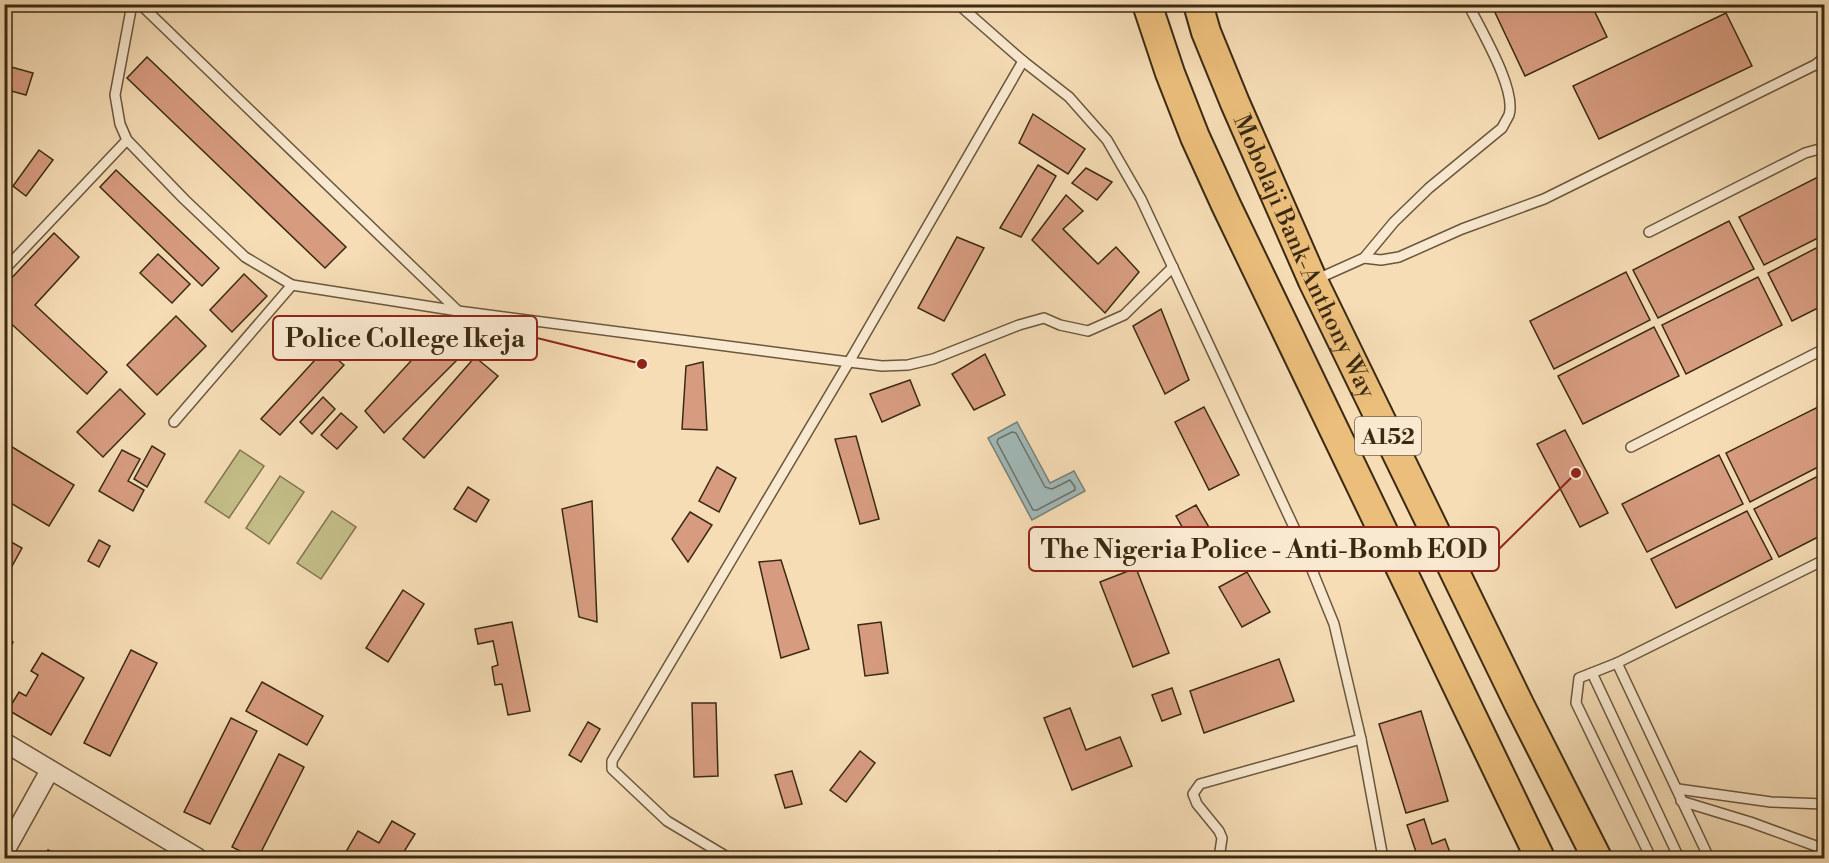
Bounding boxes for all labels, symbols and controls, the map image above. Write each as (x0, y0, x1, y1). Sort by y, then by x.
street label: Mobolaji Bank-Anthony Way (1226, 110, 1382, 403)
callout: Police College Ikeja (273, 316, 537, 360)
text: Police College Ikeja (285, 323, 526, 355)
road number: A152 (1355, 417, 1421, 455)
callout: The Nigeria Police - Anti-Bomb EOD (1029, 527, 1499, 571)
text: The Nigeria Police - Anti-Bomb EOD (1041, 534, 1487, 566)

